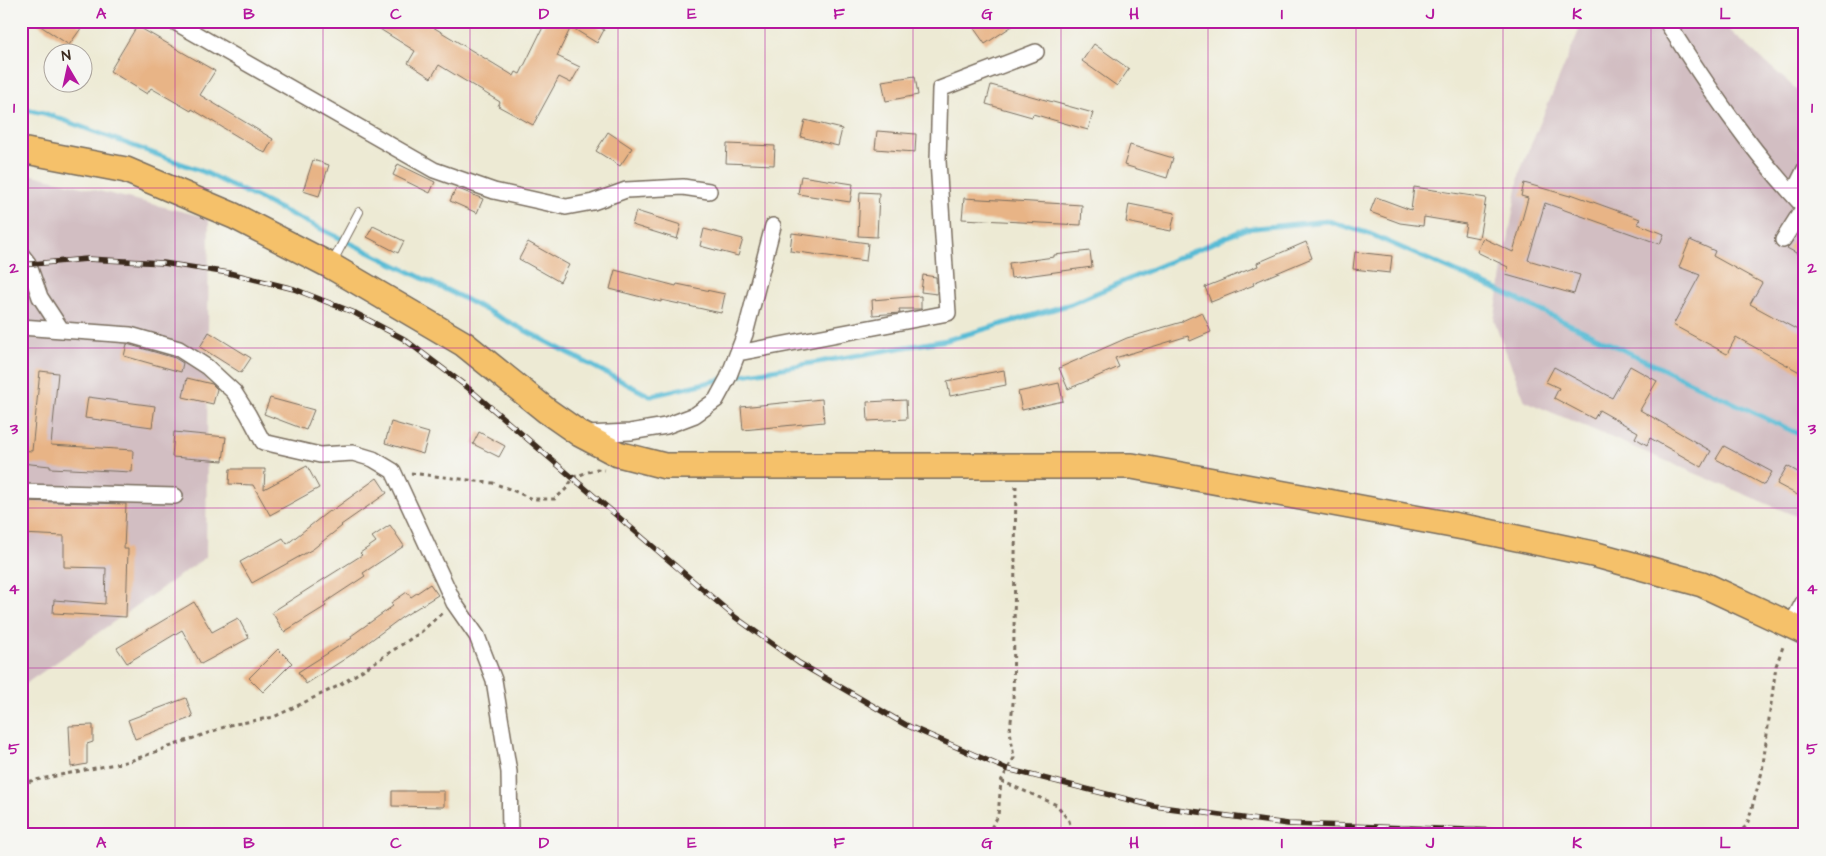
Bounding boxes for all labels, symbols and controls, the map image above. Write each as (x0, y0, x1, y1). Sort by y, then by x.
text: A (96, 3, 107, 25)
text: B (243, 3, 255, 25)
text: C (390, 3, 402, 25)
text: D (539, 3, 550, 25)
text: E (687, 3, 697, 25)
text: F (833, 3, 845, 25)
text: G (981, 3, 993, 25)
text: H (1129, 3, 1139, 25)
text: I (1281, 3, 1283, 25)
text: J (1425, 3, 1435, 25)
text: K (1572, 3, 1582, 25)
text: L (1719, 3, 1731, 25)
north arrow (42, 42, 92, 92)
text: N (60, 46, 72, 67)
text: 1 (13, 97, 16, 119)
text: 1 (1811, 97, 1814, 119)
text: 2 (8, 257, 19, 279)
text: 2 (1806, 257, 1817, 279)
text: 3 (9, 418, 19, 440)
text: 3 (1807, 418, 1817, 440)
text: 4 (9, 578, 20, 600)
text: 4 (1807, 578, 1818, 600)
text: 5 (8, 738, 20, 760)
text: 5 (1806, 738, 1818, 760)
text: A (96, 832, 107, 854)
text: B (243, 832, 255, 854)
text: C (390, 832, 402, 854)
text: D (539, 832, 550, 854)
text: E (687, 832, 697, 854)
text: F (833, 832, 845, 854)
text: G (981, 832, 993, 854)
text: H (1129, 832, 1139, 854)
text: I (1281, 832, 1283, 854)
text: J (1425, 832, 1435, 854)
text: K (1572, 832, 1582, 854)
text: L (1719, 832, 1731, 854)

